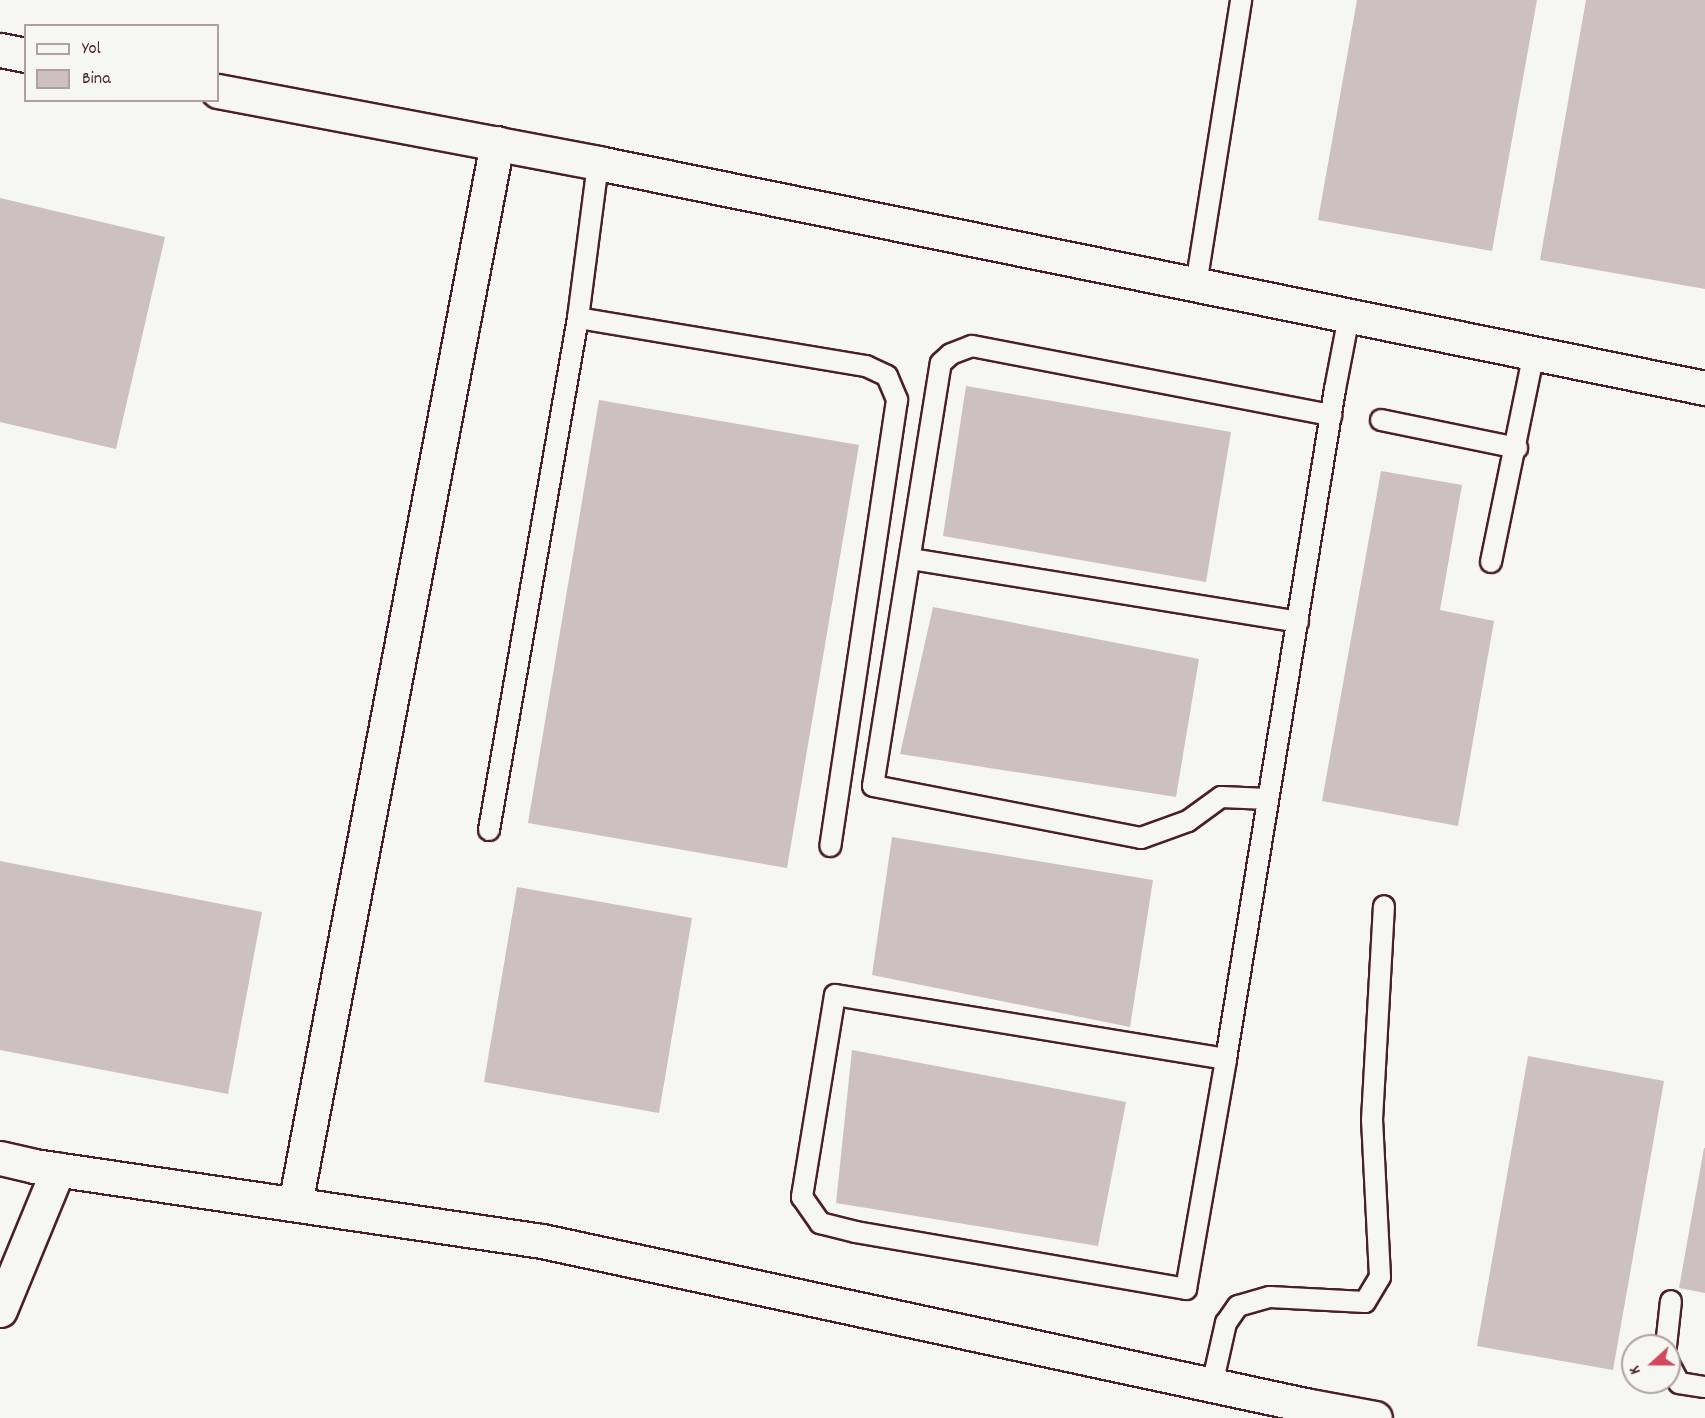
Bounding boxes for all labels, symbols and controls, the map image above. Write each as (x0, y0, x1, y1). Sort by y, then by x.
legend (24, 24, 219, 102)
text: Yol (82, 37, 101, 62)
text: Bina (82, 67, 111, 92)
north arrow (1621, 1334, 1681, 1394)
text: K (1624, 1362, 1648, 1377)

